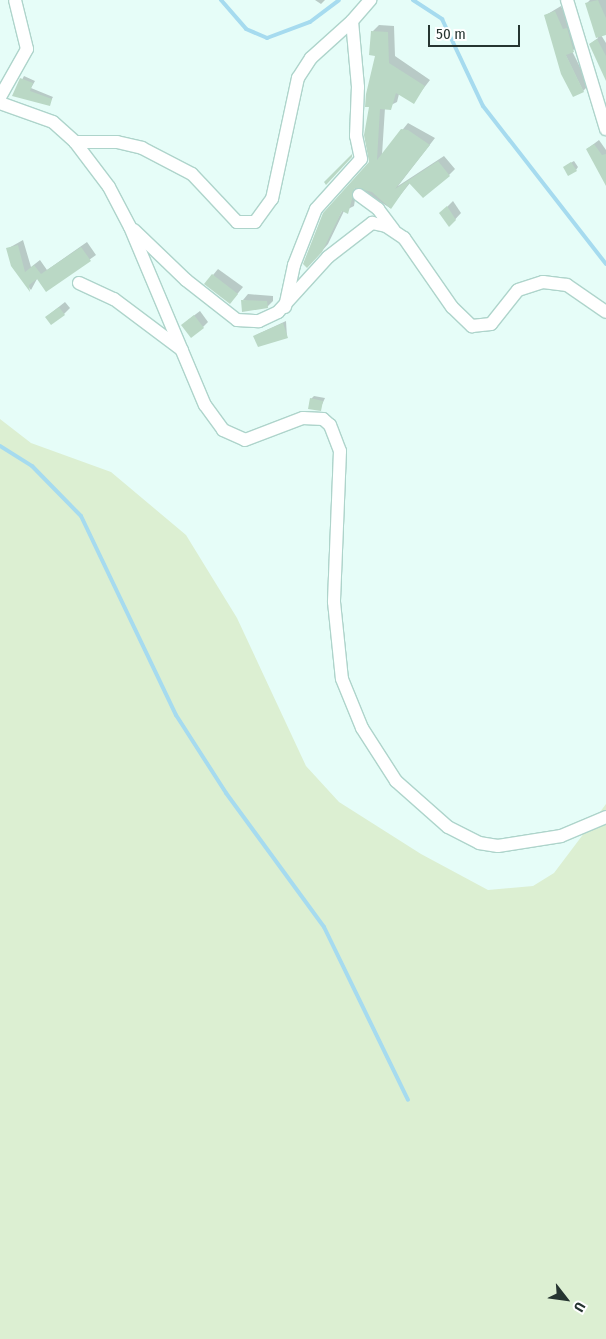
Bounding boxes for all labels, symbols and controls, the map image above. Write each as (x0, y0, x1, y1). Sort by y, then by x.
scale bar (431, 15, 524, 47)
text: 50 m (436, 25, 466, 43)
north arrow (541, 1274, 591, 1324)
text: U (570, 1299, 589, 1315)

